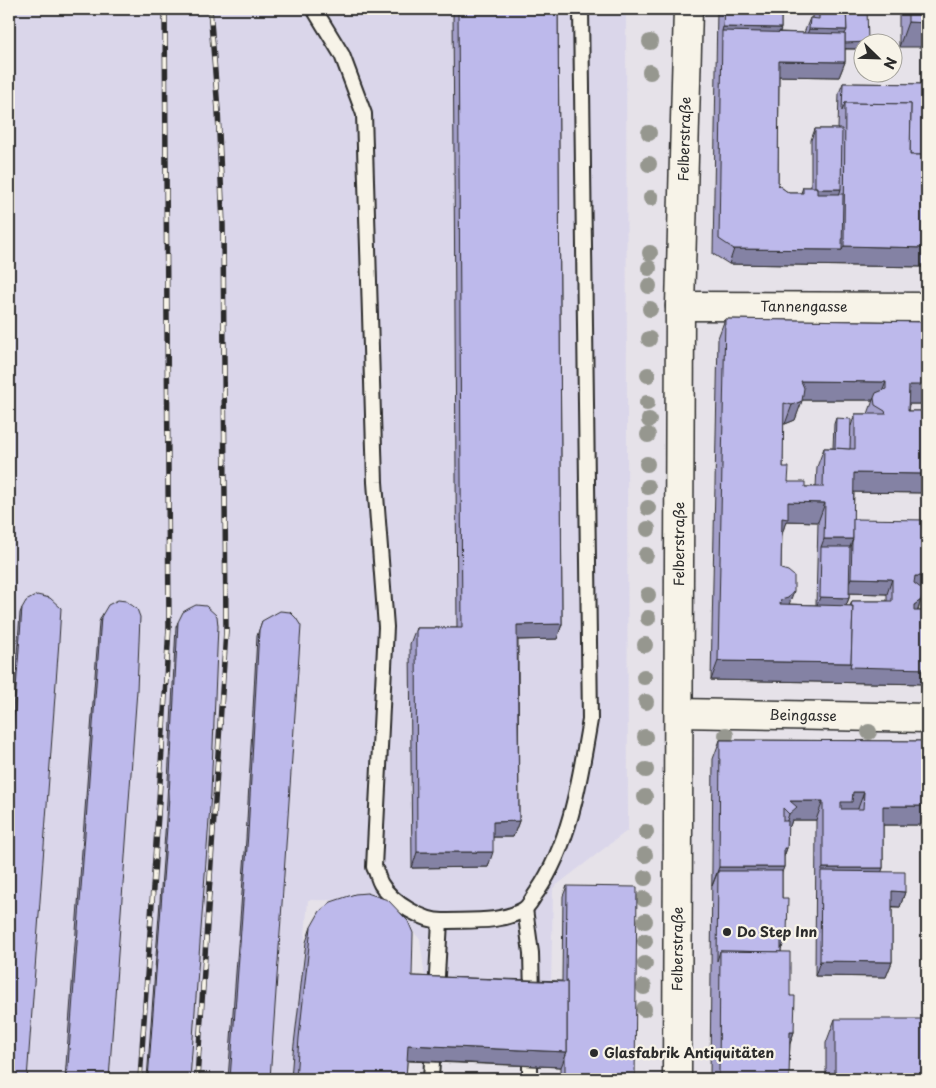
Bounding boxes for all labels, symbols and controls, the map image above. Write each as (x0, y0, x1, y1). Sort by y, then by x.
north arrow (854, 32, 904, 82)
text: N (879, 54, 902, 72)
street label: Felberstraße (672, 96, 696, 182)
street label: Tannengasse (760, 295, 848, 317)
street label: Felberstraße (668, 502, 689, 586)
street label: Beingasse (769, 704, 837, 726)
street label: Felberstraße (666, 907, 688, 991)
place label: Do Step Inn (737, 921, 817, 942)
marker: Do Step Inn (721, 926, 733, 938)
place label: Glasfabrik Antiquitäten (604, 1042, 774, 1063)
marker: Glasfabrik Antiquitäten (588, 1047, 600, 1059)

